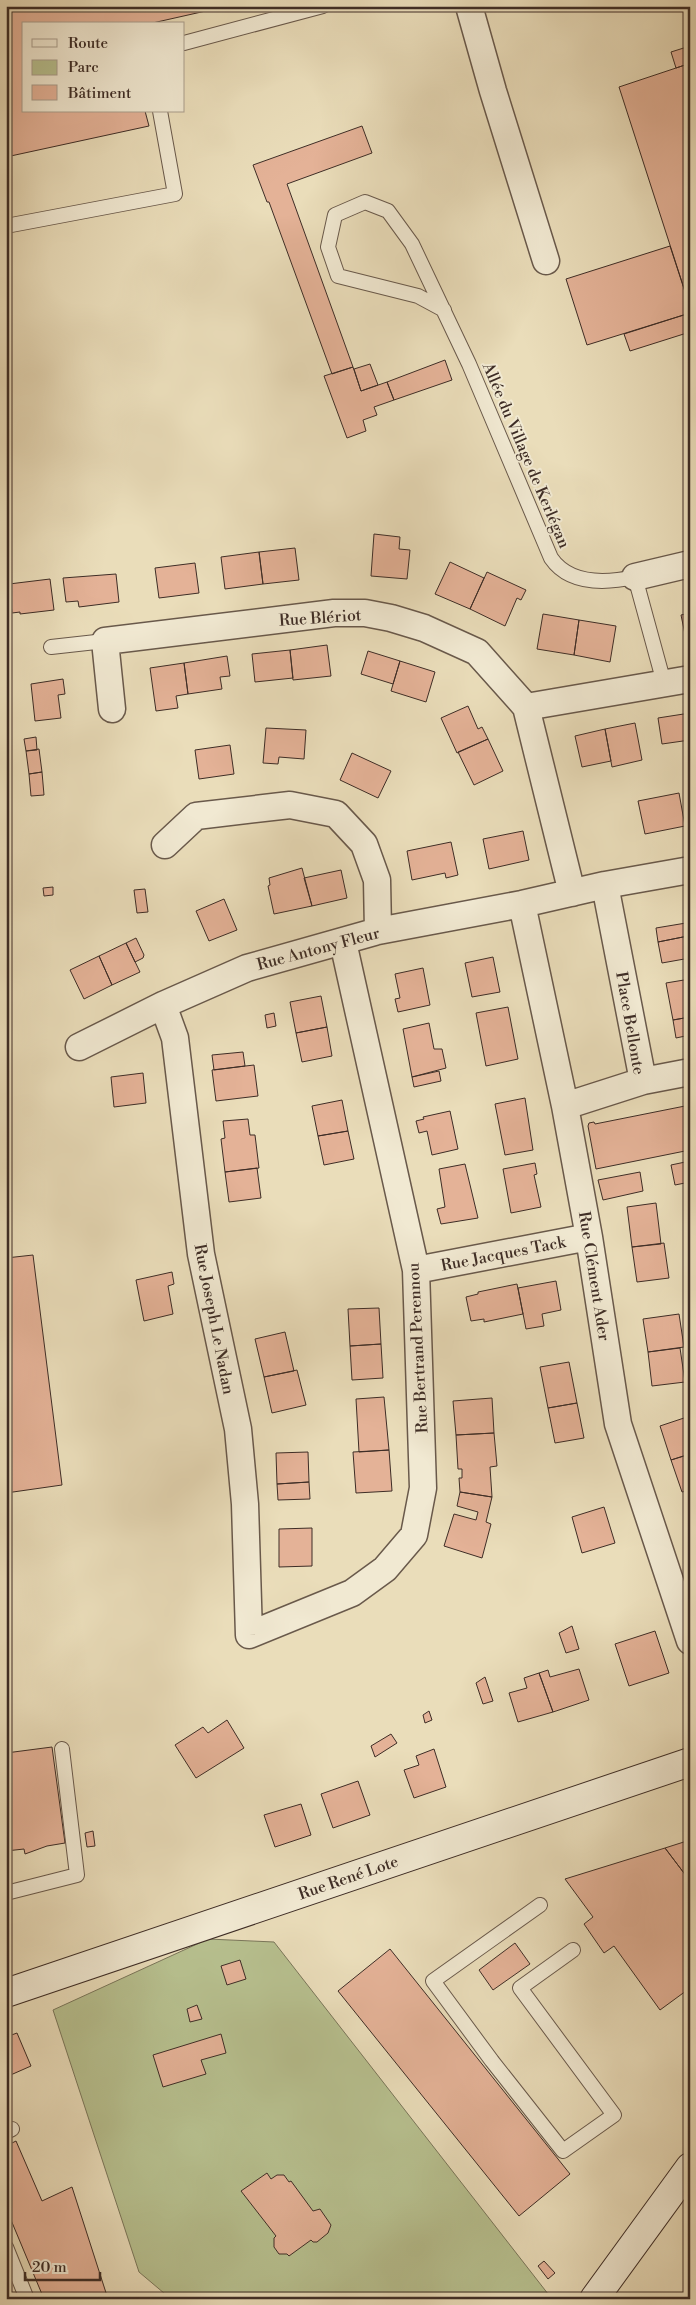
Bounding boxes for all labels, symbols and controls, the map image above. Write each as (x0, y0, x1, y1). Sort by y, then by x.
legend (22, 22, 185, 112)
text: Route (68, 34, 108, 53)
text: Parc (68, 58, 99, 77)
text: Bâtiment (67, 84, 132, 103)
street label: Allée du Village de Kerlégan (477, 359, 574, 552)
street label: Rue Blériot (278, 605, 362, 631)
street label: Rue Antony Fleur (255, 923, 382, 975)
street label: Place Bellonte (611, 970, 649, 1076)
street label: Rue Clément Ader (574, 1210, 614, 1342)
street label: Rue Jacques Tack (439, 1232, 569, 1276)
street label: Rue Joseph Le Nadan (190, 1242, 239, 1397)
street label: Rue Bertrand Perennou (404, 1262, 432, 1434)
street label: Rue René Lote (296, 1851, 401, 1904)
scale bar (25, 2250, 100, 2282)
text: 20 m (32, 2258, 67, 2277)

